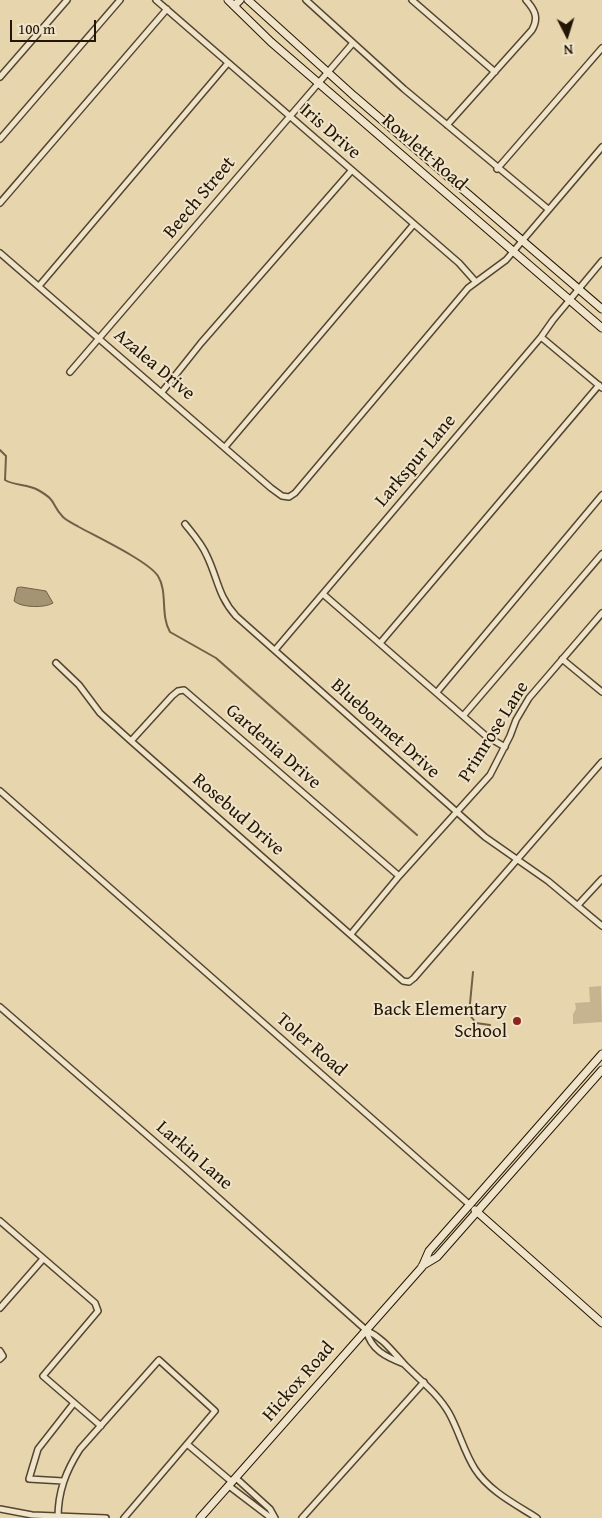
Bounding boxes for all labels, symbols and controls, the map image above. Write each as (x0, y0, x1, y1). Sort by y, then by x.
scale bar (12, 10, 99, 42)
north arrow (542, 10, 592, 60)
text: 100 m (18, 18, 55, 39)
text: N (563, 40, 574, 60)
street label: Iris Drive (295, 99, 365, 165)
street label: Rowlett Road (377, 110, 471, 196)
street label: Beech Street (159, 153, 241, 243)
street label: Azalea Drive (109, 324, 199, 406)
street label: Larkspur Lane (371, 410, 461, 512)
street label: Bluebonnet Drive (326, 674, 444, 784)
street label: Primrose Lane (454, 677, 534, 787)
street label: Gardenia Drive (221, 699, 325, 795)
street label: Rosebud Drive (187, 769, 289, 861)
place label: Back Elementary School (373, 999, 507, 1043)
street label: Toler Road (271, 1008, 351, 1082)
marker: Back Elementary School (511, 1015, 523, 1027)
street label: Larkin Lane (151, 1117, 237, 1195)
street label: Hickox Road (258, 1337, 340, 1427)

